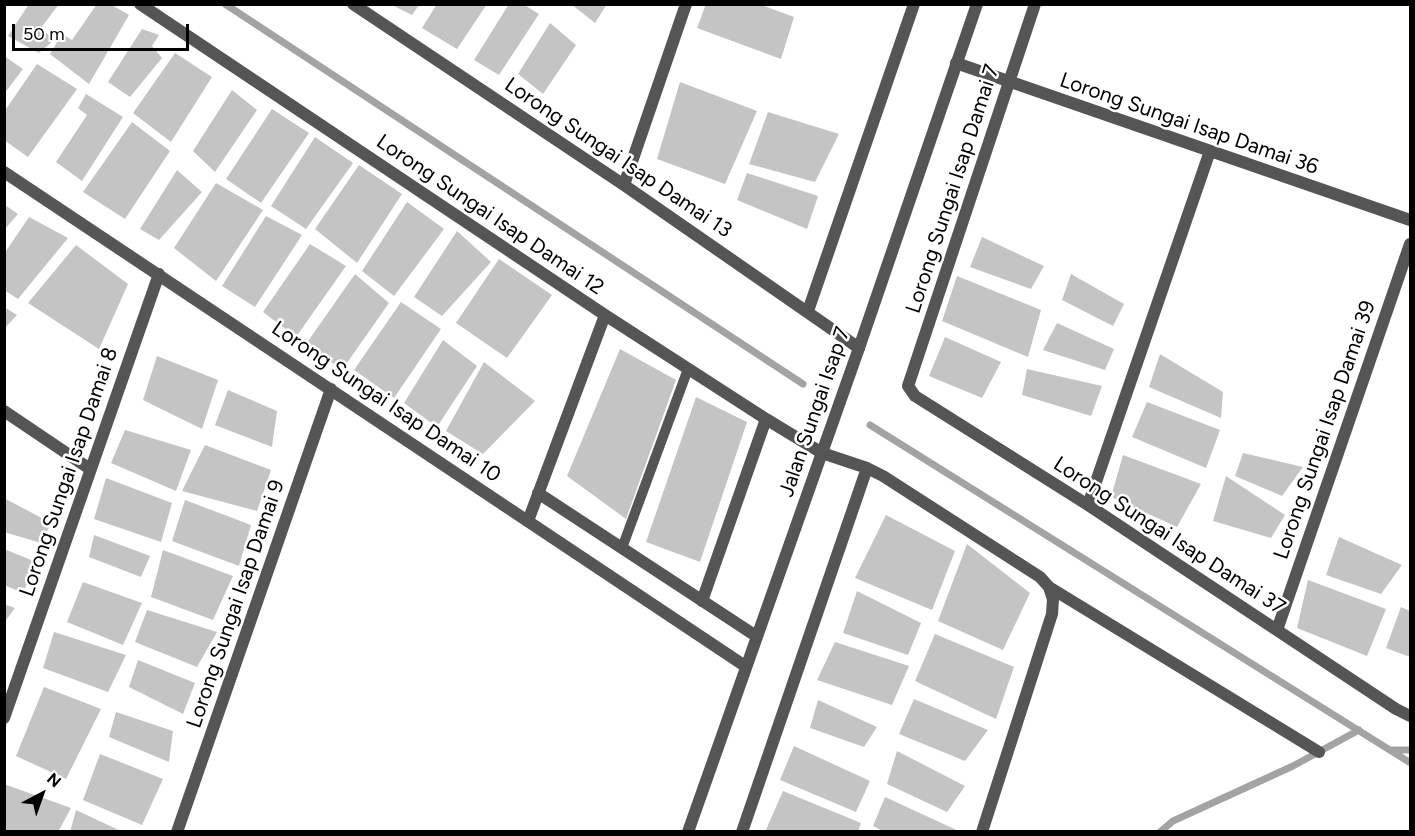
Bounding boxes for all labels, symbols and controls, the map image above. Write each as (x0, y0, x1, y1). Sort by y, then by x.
scale bar (15, 12, 192, 50)
text: 50 m (23, 23, 65, 45)
street label: Lorong Sungai Isap Damai 7 (901, 62, 1005, 316)
street label: Lorong Sungai Isap Damai 36 (1056, 68, 1322, 180)
street label: Lorong Sungai Isap Damai 13 (500, 72, 736, 244)
street label: Lorong Sungai Isap Damai 12 (371, 129, 609, 301)
street label: Lorong Sungai Isap Damai 39 (1269, 297, 1381, 563)
street label: Lorong Sungai Isap Damai 10 (267, 316, 505, 488)
street label: Jalan Sungai Isap 7 (774, 324, 856, 500)
street label: Lorong Sungai Isap Damai 8 (15, 344, 123, 600)
street label: Lorong Sungai Isap Damai 37 (1048, 452, 1290, 620)
street label: Lorong Sungai Isap Damai 9 (182, 477, 290, 731)
north arrow (12, 764, 72, 824)
text: N (43, 769, 65, 791)

